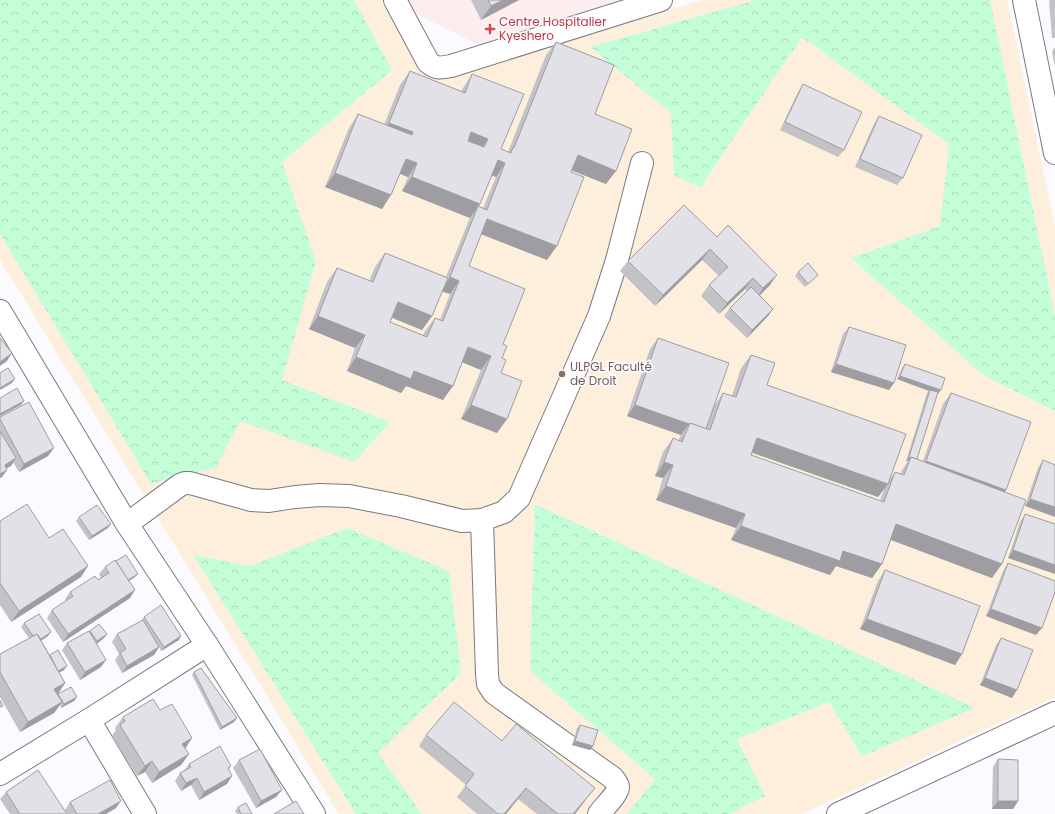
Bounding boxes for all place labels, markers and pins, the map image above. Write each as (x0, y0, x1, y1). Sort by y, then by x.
place label: Centre Hospitalier Kyeshero (499, 13, 607, 44)
marker: Centre Hospitalier Kyeshero (484, 23, 496, 35)
place label: ULPGL Faculté de Droit (570, 358, 652, 389)
marker: ULPGL Faculté de Droit (557, 369, 567, 379)

